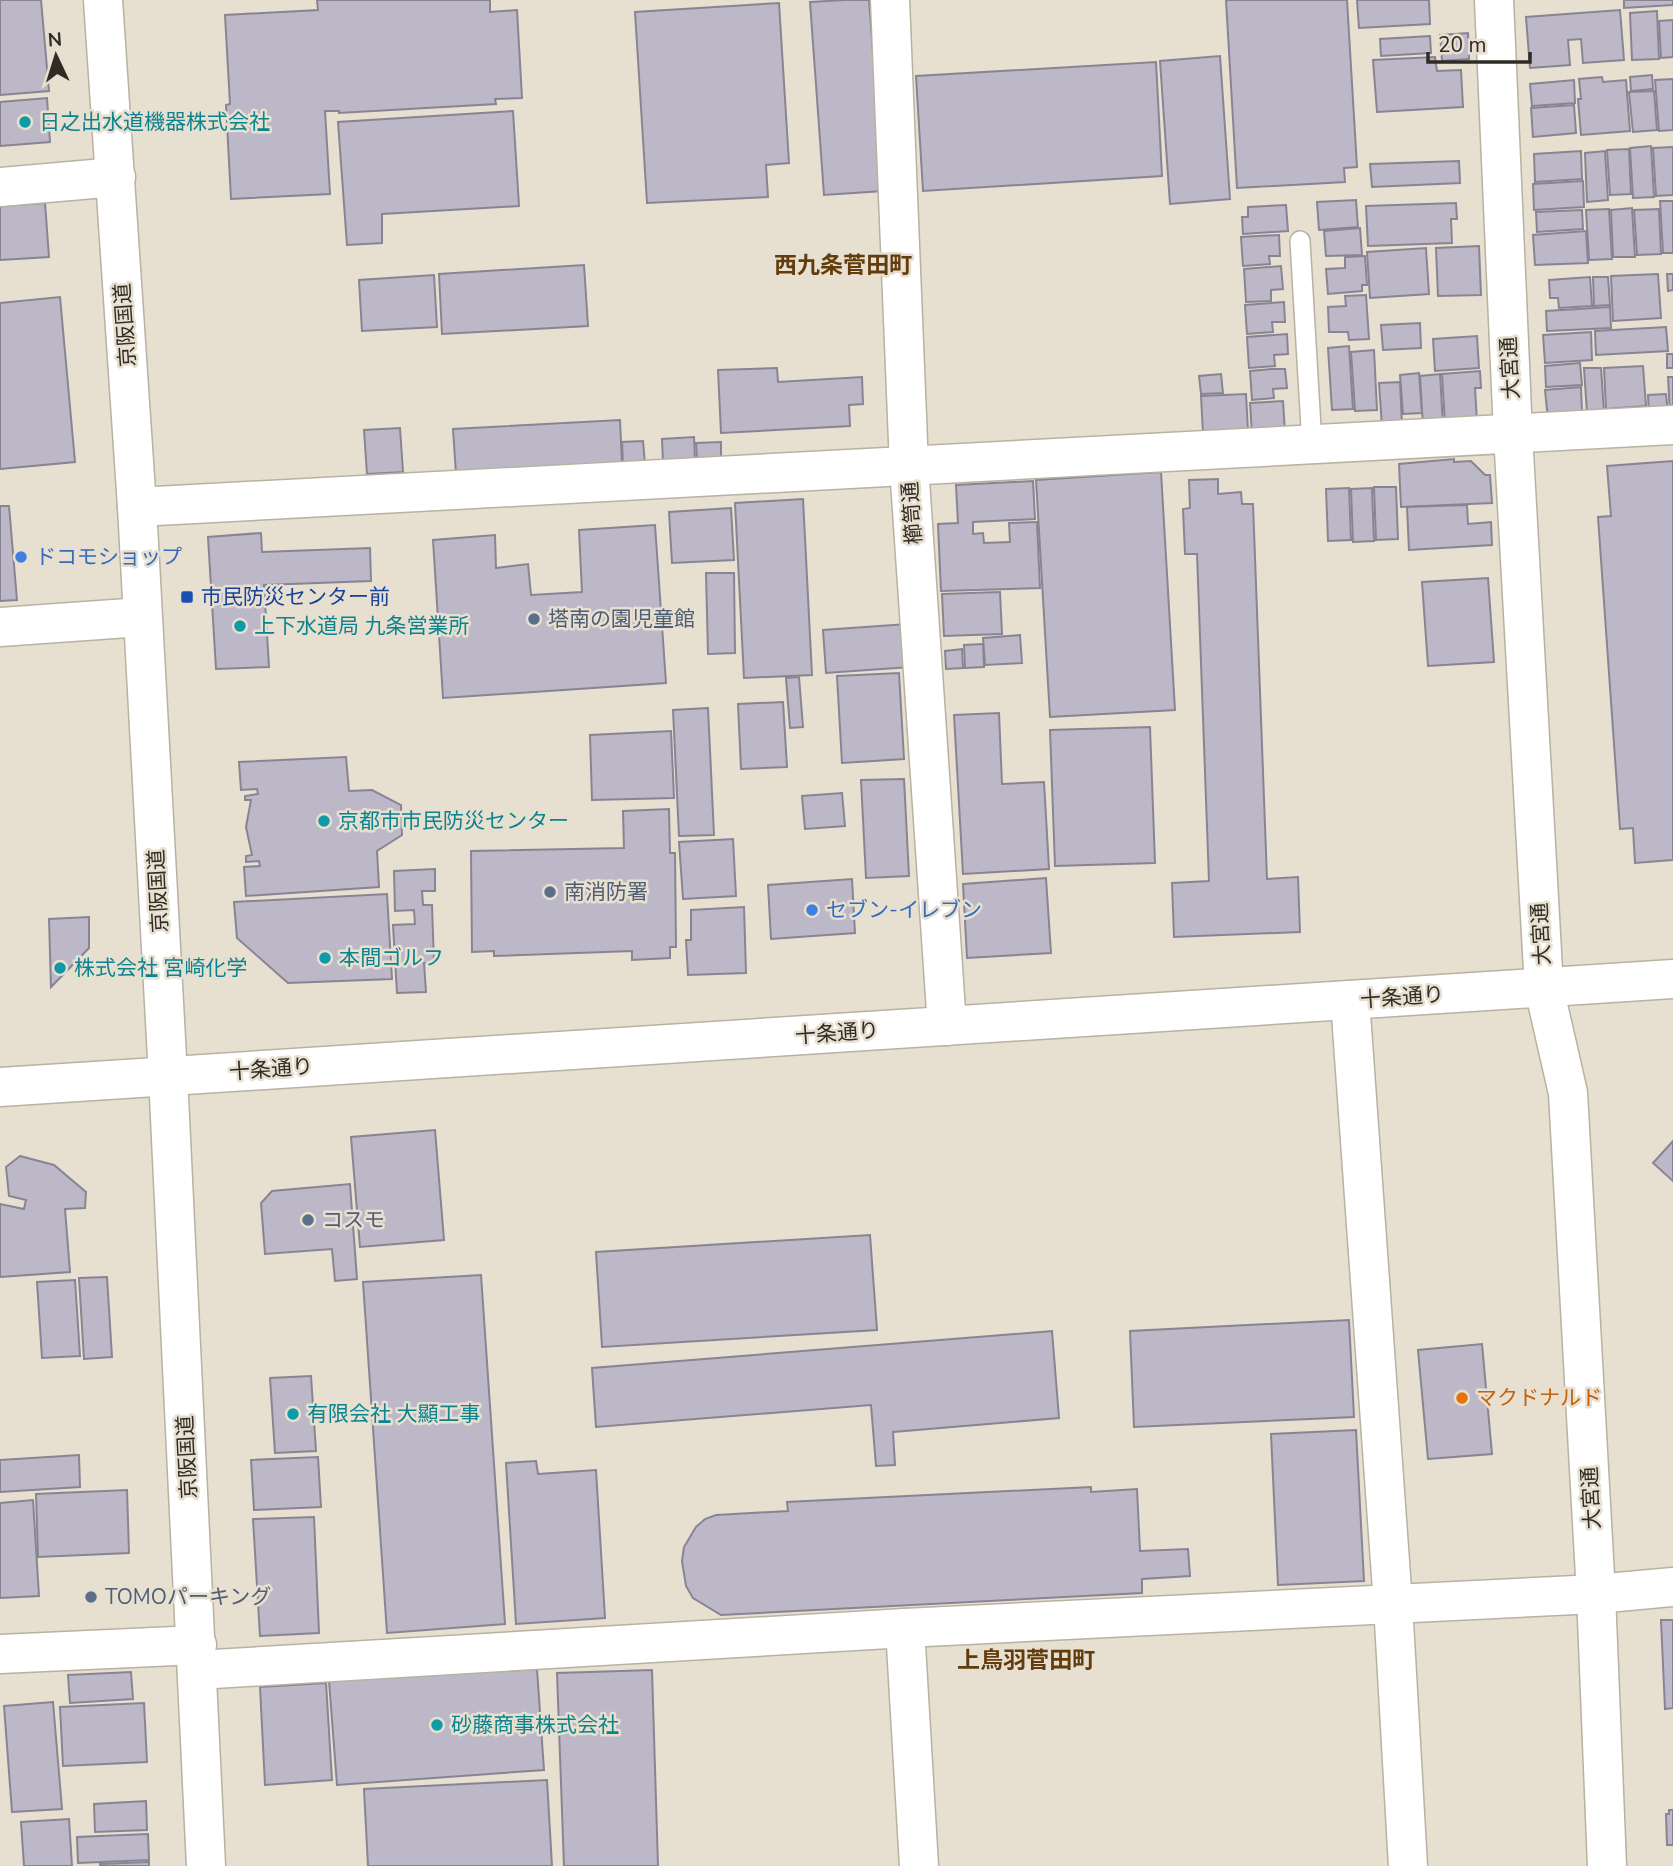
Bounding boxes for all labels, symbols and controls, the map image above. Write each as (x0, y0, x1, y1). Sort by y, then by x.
north arrow (21, 21, 91, 91)
scale bar (1428, 21, 1530, 65)
text: N (47, 27, 63, 54)
text: 20 m (1438, 31, 1487, 59)
place label: 日之出水道機器株式会社 (39, 108, 270, 136)
marker: 日之出水道機器株式会社 (17, 114, 33, 130)
district label: 西九条菅田町 (774, 250, 912, 281)
street label: 京阪国道 (108, 282, 142, 368)
street label: 大宮通 (1494, 336, 1526, 400)
street label: 櫛笥通 (896, 481, 928, 545)
place label: ドコモショップ (35, 543, 182, 571)
marker: ドコモショップ (13, 549, 29, 565)
place label: 市民防災センター前 (201, 583, 390, 611)
marker: 市民防災センター前 (179, 589, 195, 605)
place label: 塔南の園児童館 (548, 605, 695, 633)
marker: 塔南の園児童館 (526, 611, 542, 627)
place label: 上下水道局 九条営業所 (254, 612, 469, 640)
marker: 上下水道局 九条営業所 (232, 618, 248, 634)
place label: 京都市市民防災センター (338, 807, 569, 835)
marker: 京都市市民防災センター (316, 813, 332, 829)
street label: 京阪国道 (142, 848, 174, 934)
place label: 南消防署 (564, 878, 648, 906)
marker: 南消防署 (542, 884, 558, 900)
place label: セブン-イレブン (826, 896, 982, 924)
marker: セブン-イレブン (804, 902, 820, 918)
street label: 大宮通 (1525, 902, 1557, 966)
place label: 本間ゴルフ (339, 944, 444, 972)
marker: 本間ゴルフ (317, 950, 333, 966)
place label: 株式会社 宮崎化学 (74, 954, 247, 982)
marker: 株式会社 宮崎化学 (52, 960, 68, 976)
street label: 十条通り (1359, 980, 1445, 1014)
street label: 十条通り (794, 1016, 880, 1050)
street label: 十条通り (228, 1052, 314, 1086)
place label: コスモ (322, 1206, 385, 1234)
marker: コスモ (300, 1212, 316, 1228)
place label: マクドナルド (1476, 1384, 1602, 1412)
marker: マクドナルド (1454, 1390, 1470, 1406)
place label: 有限会社 大顯工事 (307, 1400, 480, 1428)
marker: 有限会社 大顯工事 (285, 1406, 301, 1422)
street label: 京阪国道 (171, 1414, 203, 1500)
street label: 大宮通 (1575, 1466, 1607, 1530)
place label: TOMOパーキング (105, 1583, 271, 1611)
marker: TOMOパーキング (83, 1589, 99, 1605)
district label: 上鳥羽菅田町 (957, 1645, 1095, 1676)
place label: 砂藤商事株式会社 (451, 1711, 619, 1739)
marker: 砂藤商事株式会社 (429, 1717, 445, 1733)

